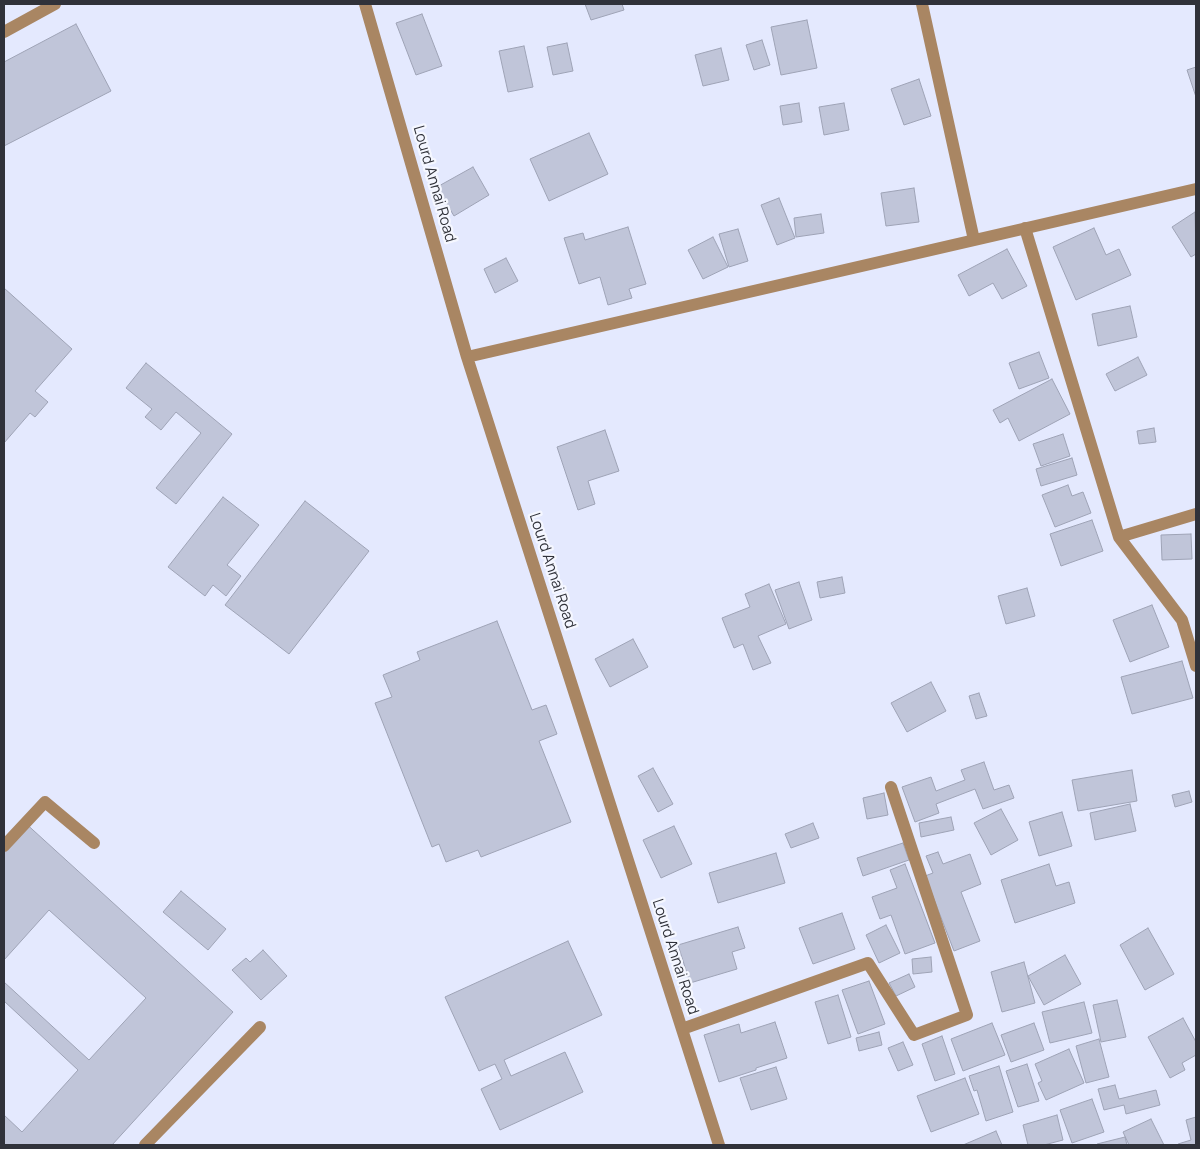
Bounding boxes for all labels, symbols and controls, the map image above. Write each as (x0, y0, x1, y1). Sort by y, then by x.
street label: Lourd Annai Road (409, 124, 459, 244)
street label: Lourd Annai Road (525, 511, 579, 631)
street label: Lourd Annai Road (648, 897, 702, 1017)

